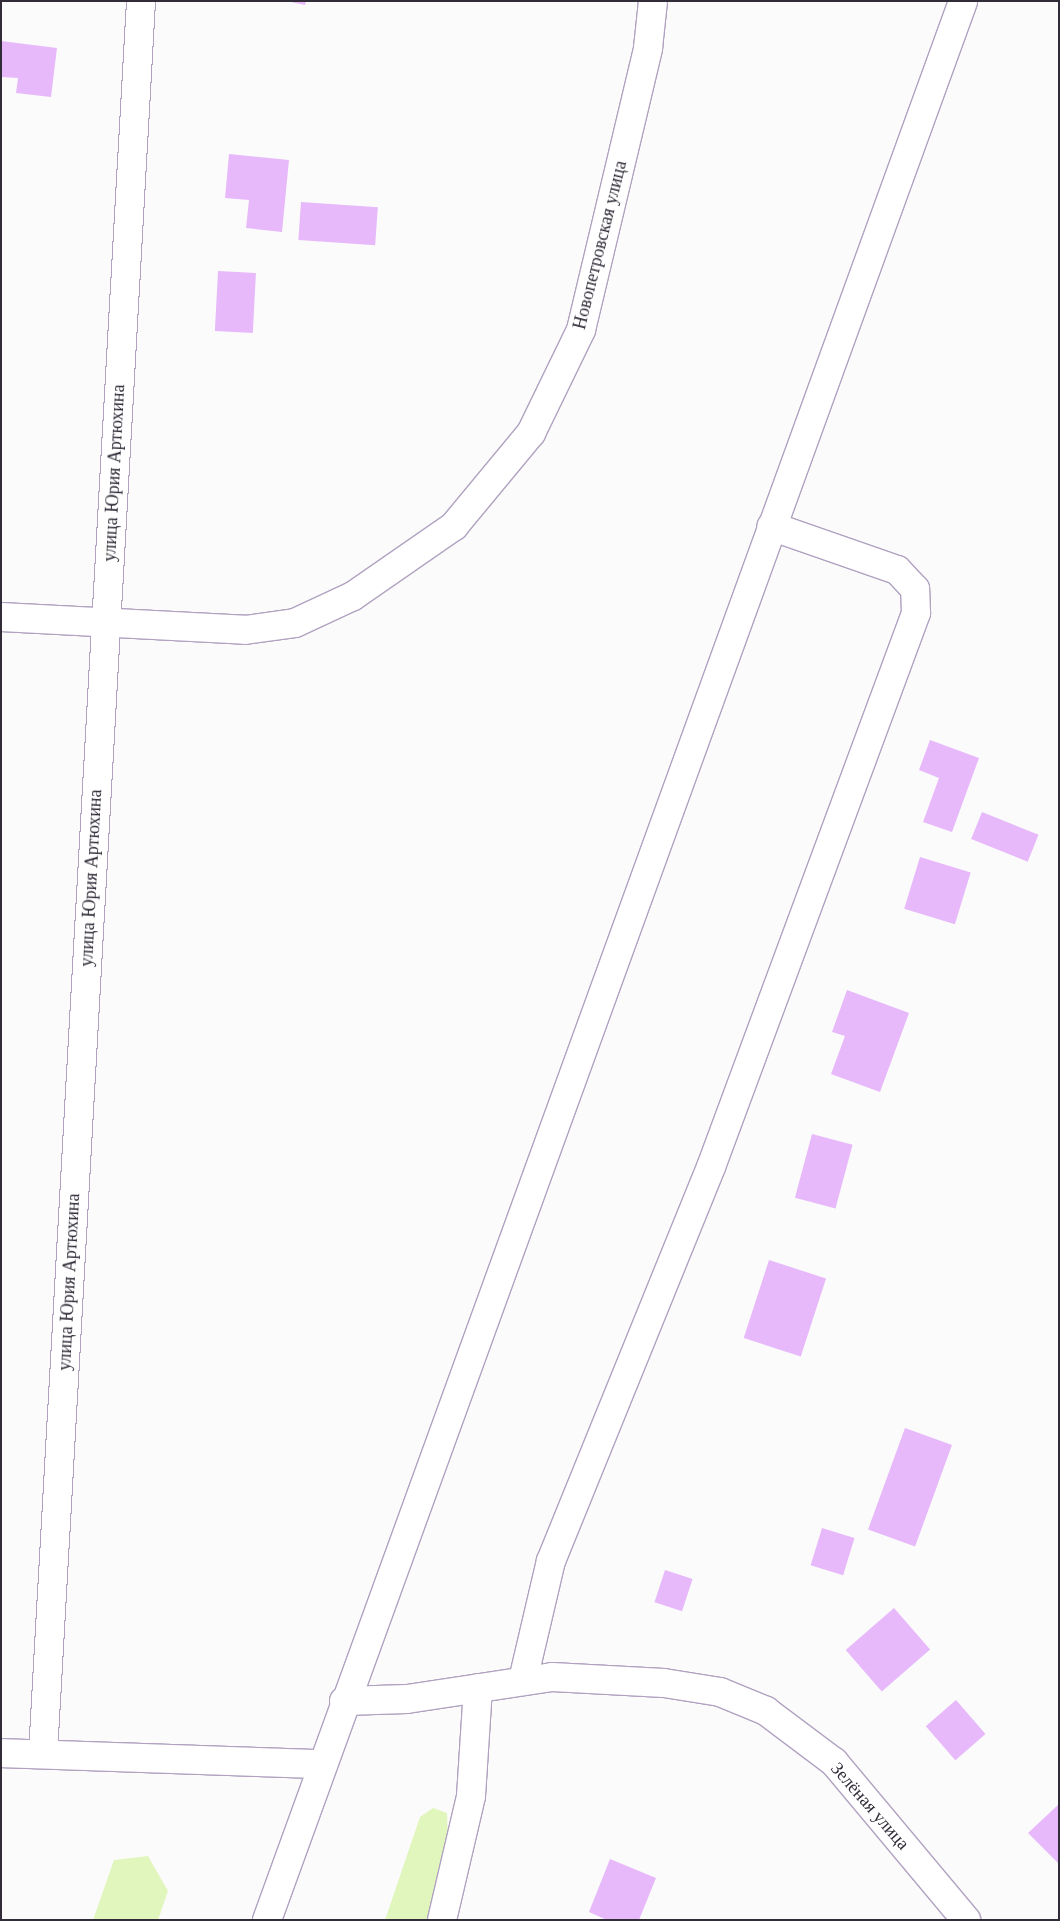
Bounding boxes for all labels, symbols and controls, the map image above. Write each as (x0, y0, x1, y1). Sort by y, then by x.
street label: Новопетровская улица (569, 158, 631, 332)
street label: улица Юрия Артюхина (99, 384, 129, 562)
street label: улица Юрия Артюхина (76, 789, 106, 967)
street label: улица Юрия Артюхина (54, 1193, 84, 1371)
street label: Зелёная улица (826, 1758, 914, 1854)

